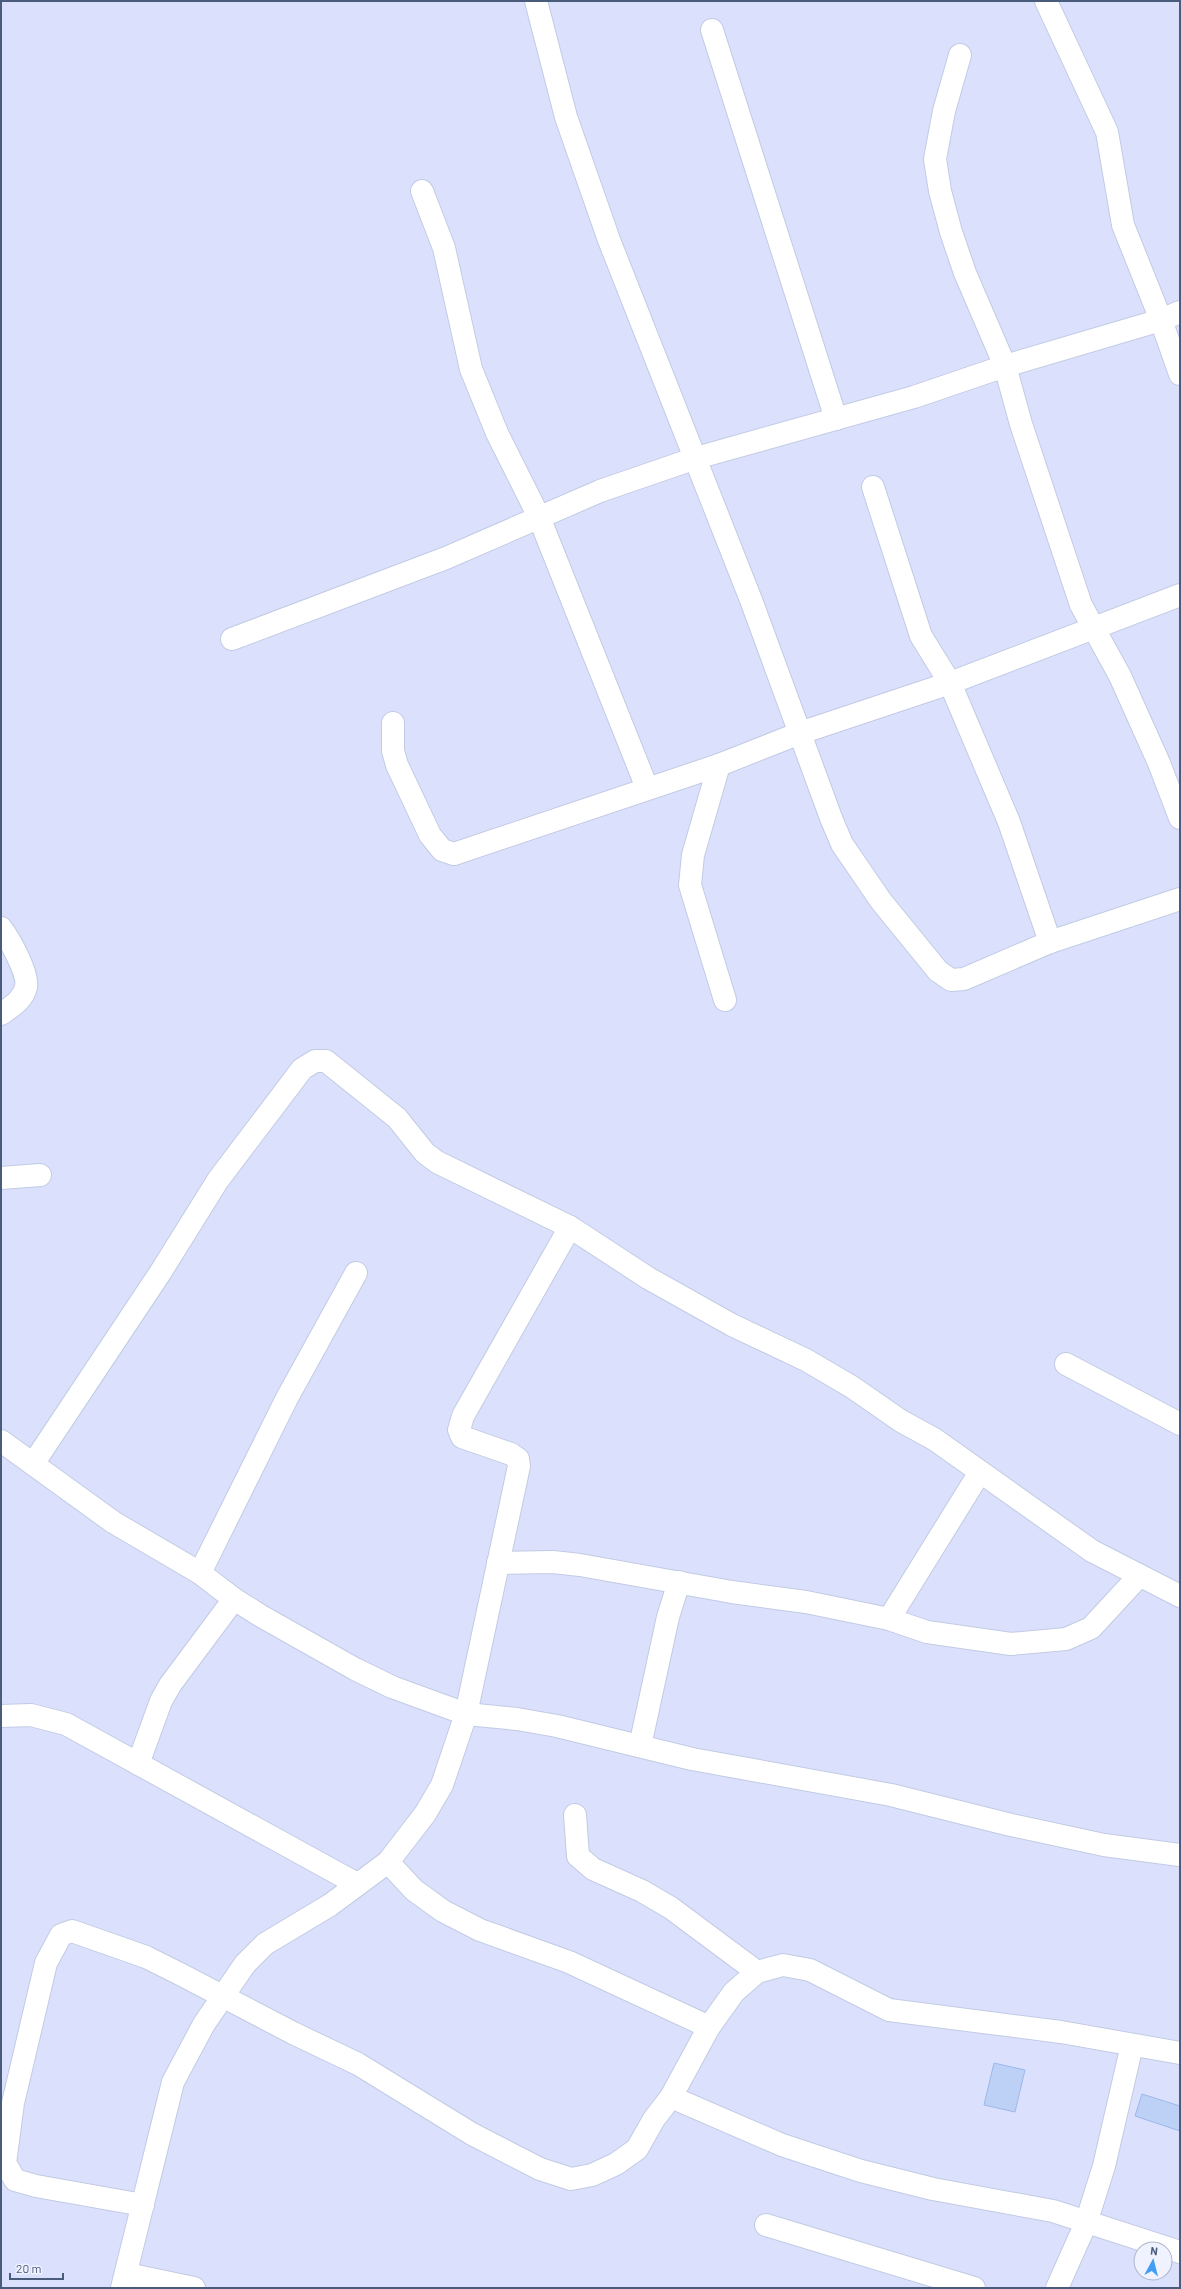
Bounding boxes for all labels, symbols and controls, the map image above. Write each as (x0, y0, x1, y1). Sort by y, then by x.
north arrow (1133, 2241, 1173, 2281)
text: N (1150, 2244, 1159, 2257)
scale bar (10, 2255, 63, 2281)
text: 20 m (16, 2261, 42, 2275)

